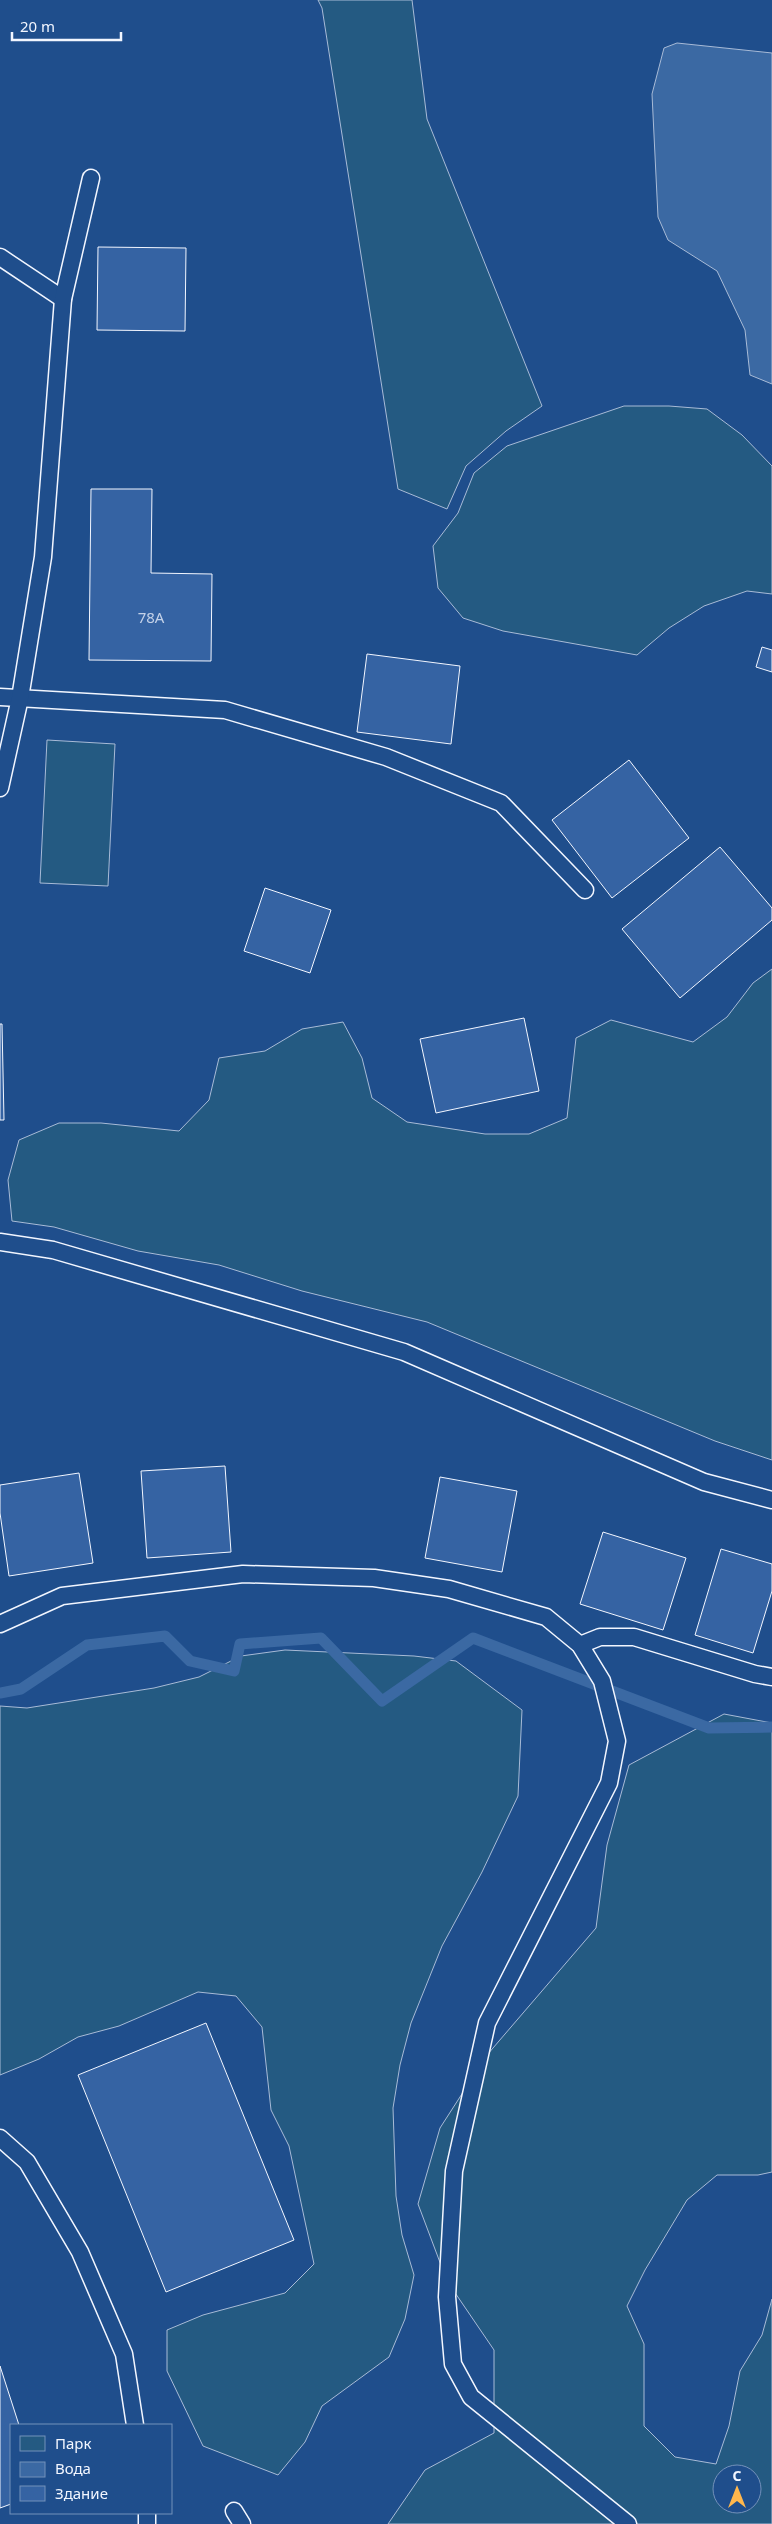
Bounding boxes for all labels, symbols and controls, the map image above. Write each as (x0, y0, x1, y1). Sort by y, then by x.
scale bar (12, 10, 121, 42)
text: 20 m (20, 16, 55, 36)
house number: 78А (138, 607, 165, 627)
legend (10, 2424, 172, 2514)
text: Парк (55, 2433, 91, 2453)
text: Вода (55, 2458, 91, 2478)
north arrow (712, 2464, 762, 2514)
text: С (732, 2466, 742, 2485)
text: Здание (55, 2483, 108, 2503)

